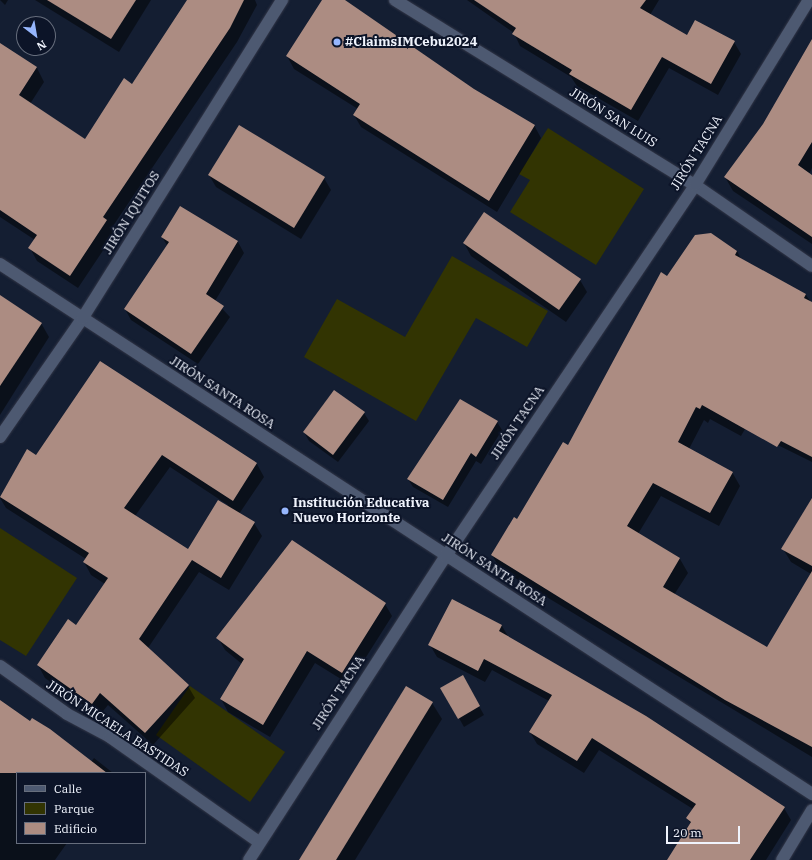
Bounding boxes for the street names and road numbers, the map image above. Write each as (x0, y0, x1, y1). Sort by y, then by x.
street label: JIRÓN SAN LUIS (566, 85, 660, 151)
street label: JIRÓN TACNA (668, 113, 726, 193)
street label: JIRÓN IQUITOS (100, 169, 164, 257)
street label: JIRÓN SANTA ROSA (167, 353, 277, 433)
street label: JIRÓN TACNA (488, 383, 548, 463)
street label: JIRÓN SANTA ROSA (439, 530, 549, 610)
street label: JIRÓN TACNA (309, 653, 369, 733)
street label: JIRÓN MICAELA BASTIDAS (43, 677, 191, 781)

